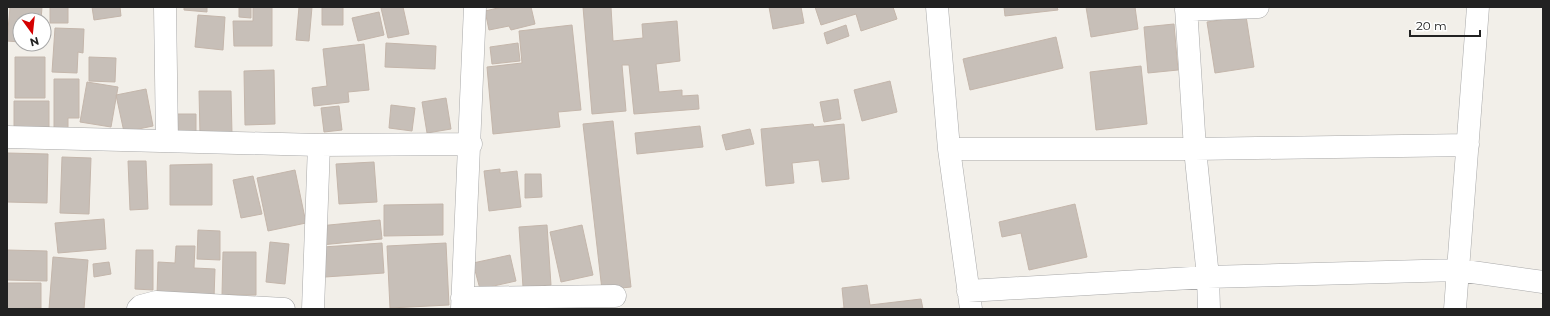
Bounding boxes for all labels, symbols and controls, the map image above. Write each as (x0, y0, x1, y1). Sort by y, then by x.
north arrow (12, 12, 52, 52)
scale bar (1410, 12, 1480, 38)
text: 20 m (1416, 18, 1447, 33)
text: N (28, 34, 41, 50)

